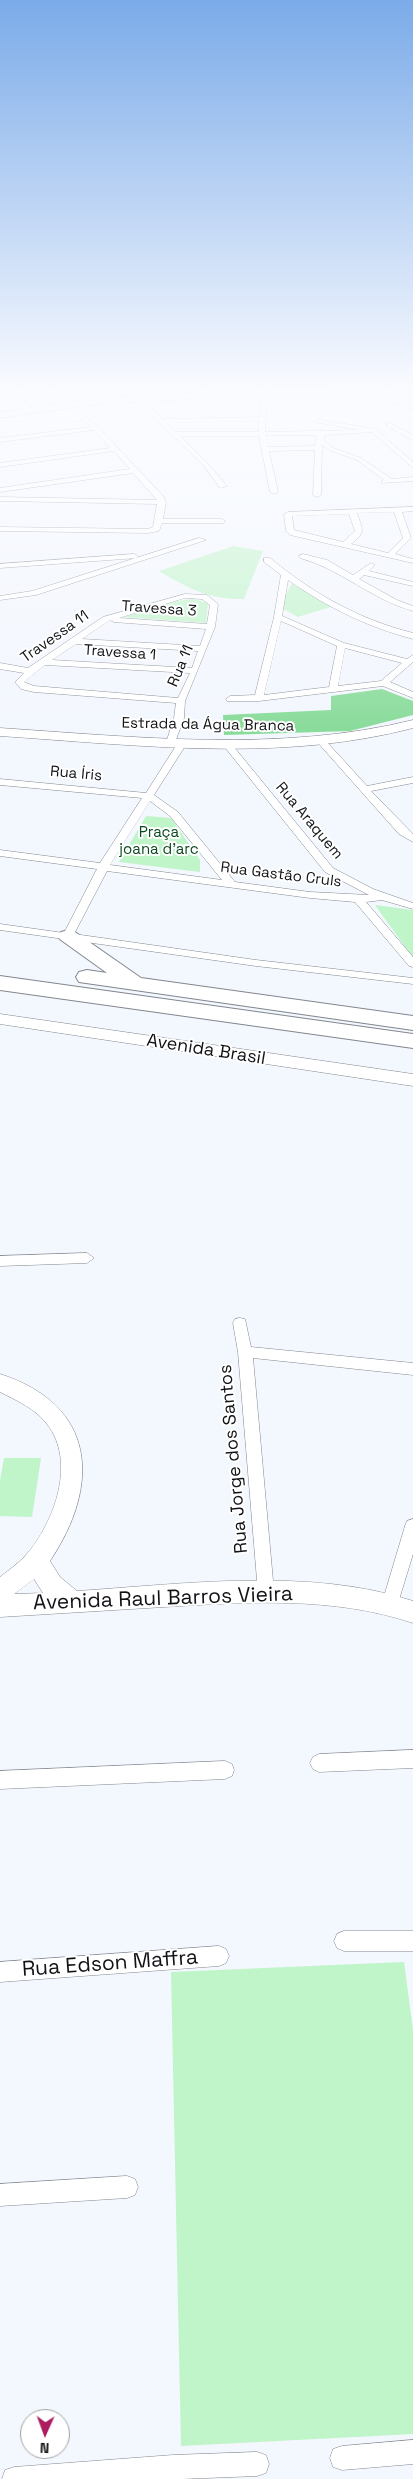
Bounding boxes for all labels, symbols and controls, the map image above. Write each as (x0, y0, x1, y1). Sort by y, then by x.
street label: Travessa 3 (121, 597, 197, 621)
street label: Travessa 11 (18, 607, 92, 667)
street label: Travessa 1 (83, 641, 157, 665)
street label: Rua 11 (164, 642, 198, 690)
street label: Estrada da Água Branca (122, 714, 294, 736)
street label: Rua Íris (49, 763, 103, 785)
street label: Rua Araquem (272, 779, 346, 863)
park label: Praça joana d'arc (119, 824, 199, 859)
street label: Rua Gastão Cruls (219, 859, 343, 891)
street label: Avenida Brasil (145, 1030, 267, 1070)
street label: Rua Jorge dos Santos (215, 1364, 253, 1554)
street label: Avenida Raul Barros Vieira (33, 1582, 293, 1616)
street label: Rua Edson Maffra (21, 1945, 199, 1983)
north arrow (20, 2409, 70, 2459)
text: N (40, 2439, 50, 2457)

